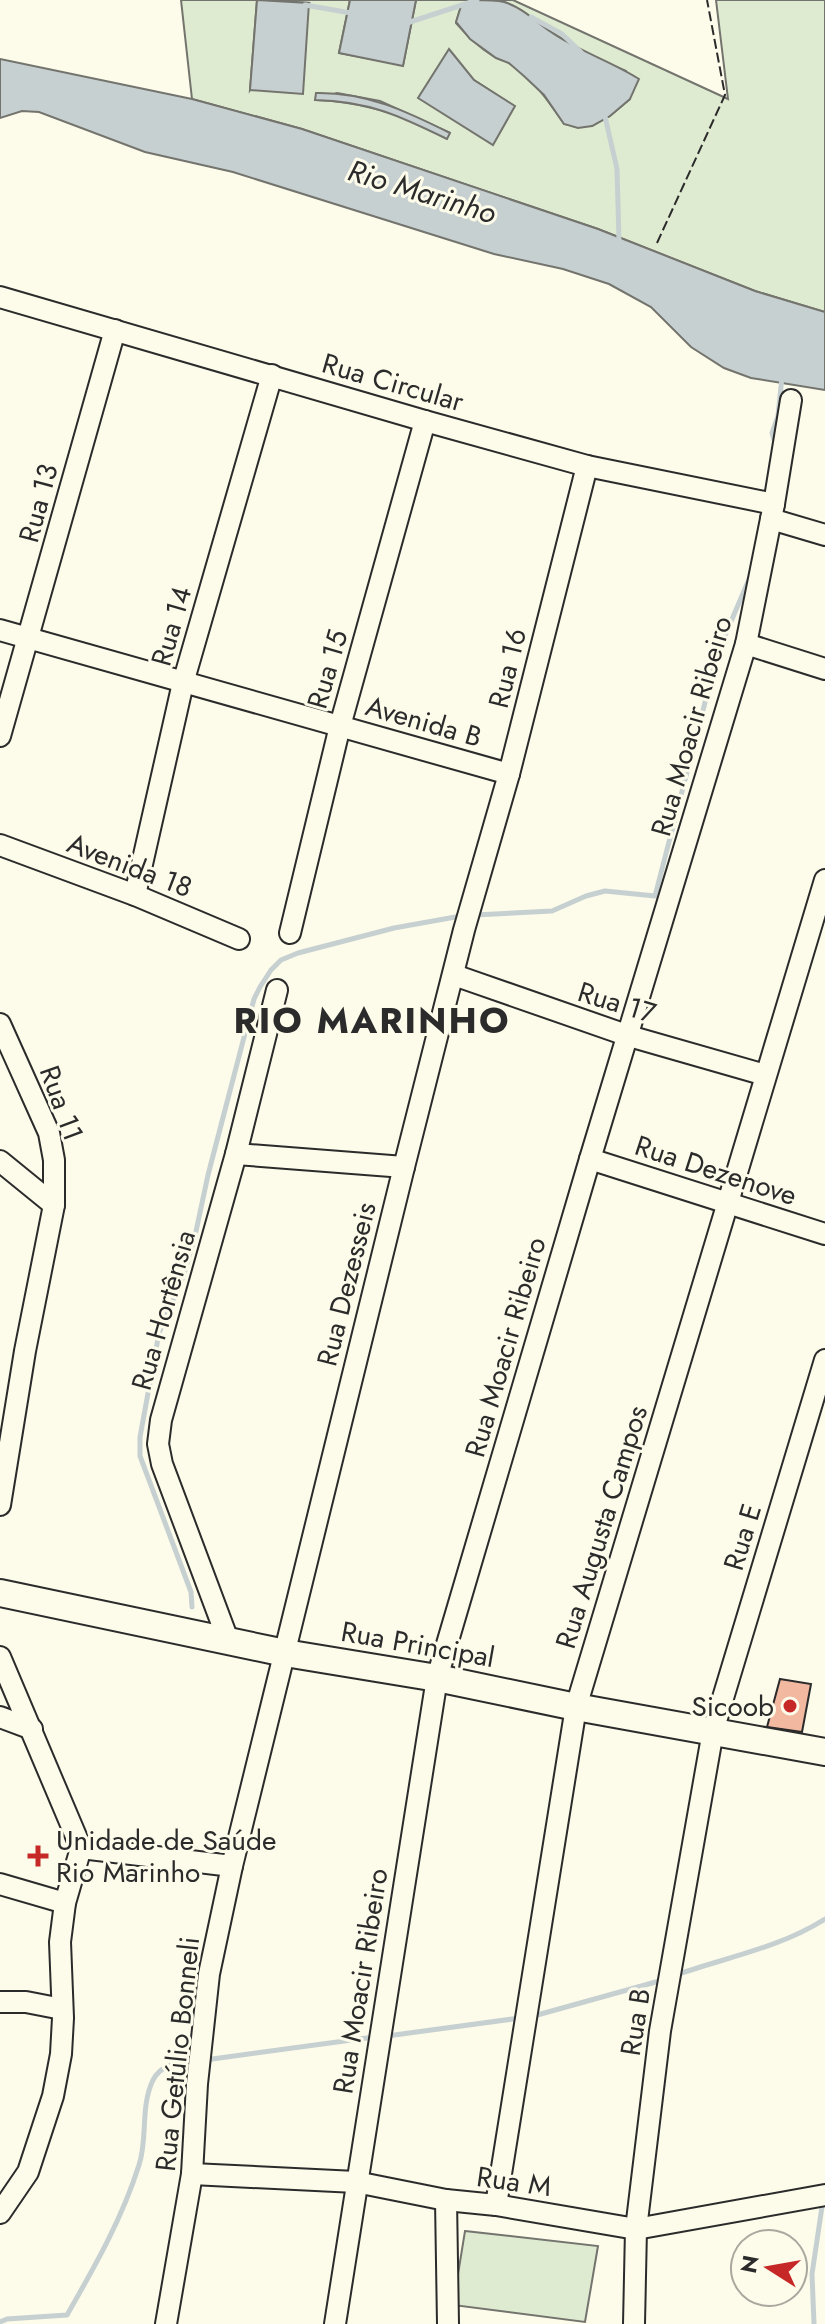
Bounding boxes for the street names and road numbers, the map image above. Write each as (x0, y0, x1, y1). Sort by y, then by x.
street label: Rua Circular (317, 343, 469, 422)
street label: Rua 13 (8, 459, 69, 547)
street label: Rua 14 (141, 581, 202, 671)
street label: Rua Moacir Ribeiro (640, 611, 743, 841)
street label: Rua 16 (478, 624, 537, 712)
street label: Rua 15 (297, 625, 358, 714)
street label: Avenida B (361, 685, 487, 758)
street label: Avenida 18 (61, 823, 198, 908)
street label: Rua 17 (573, 971, 661, 1034)
street label: Rua 11 (29, 1060, 94, 1147)
street label: Rua Dezenove (630, 1125, 802, 1216)
street label: Rua Dezesseis (306, 1198, 387, 1370)
street label: Rua Hortênsia (121, 1225, 206, 1395)
street label: Rua Moacir Ribeiro (454, 1232, 557, 1462)
street label: Rua Augusta Campos (545, 1400, 658, 1654)
street label: Rua E (713, 1499, 772, 1575)
street label: Rua Principal (338, 1611, 498, 1678)
street label: Rua Moacir Ribeiro (322, 1866, 399, 2097)
street label: Rua Getúlio Bonneli (145, 1935, 210, 2173)
street label: Rua B (610, 1985, 661, 2059)
street label: Rua M (474, 2156, 554, 2207)

